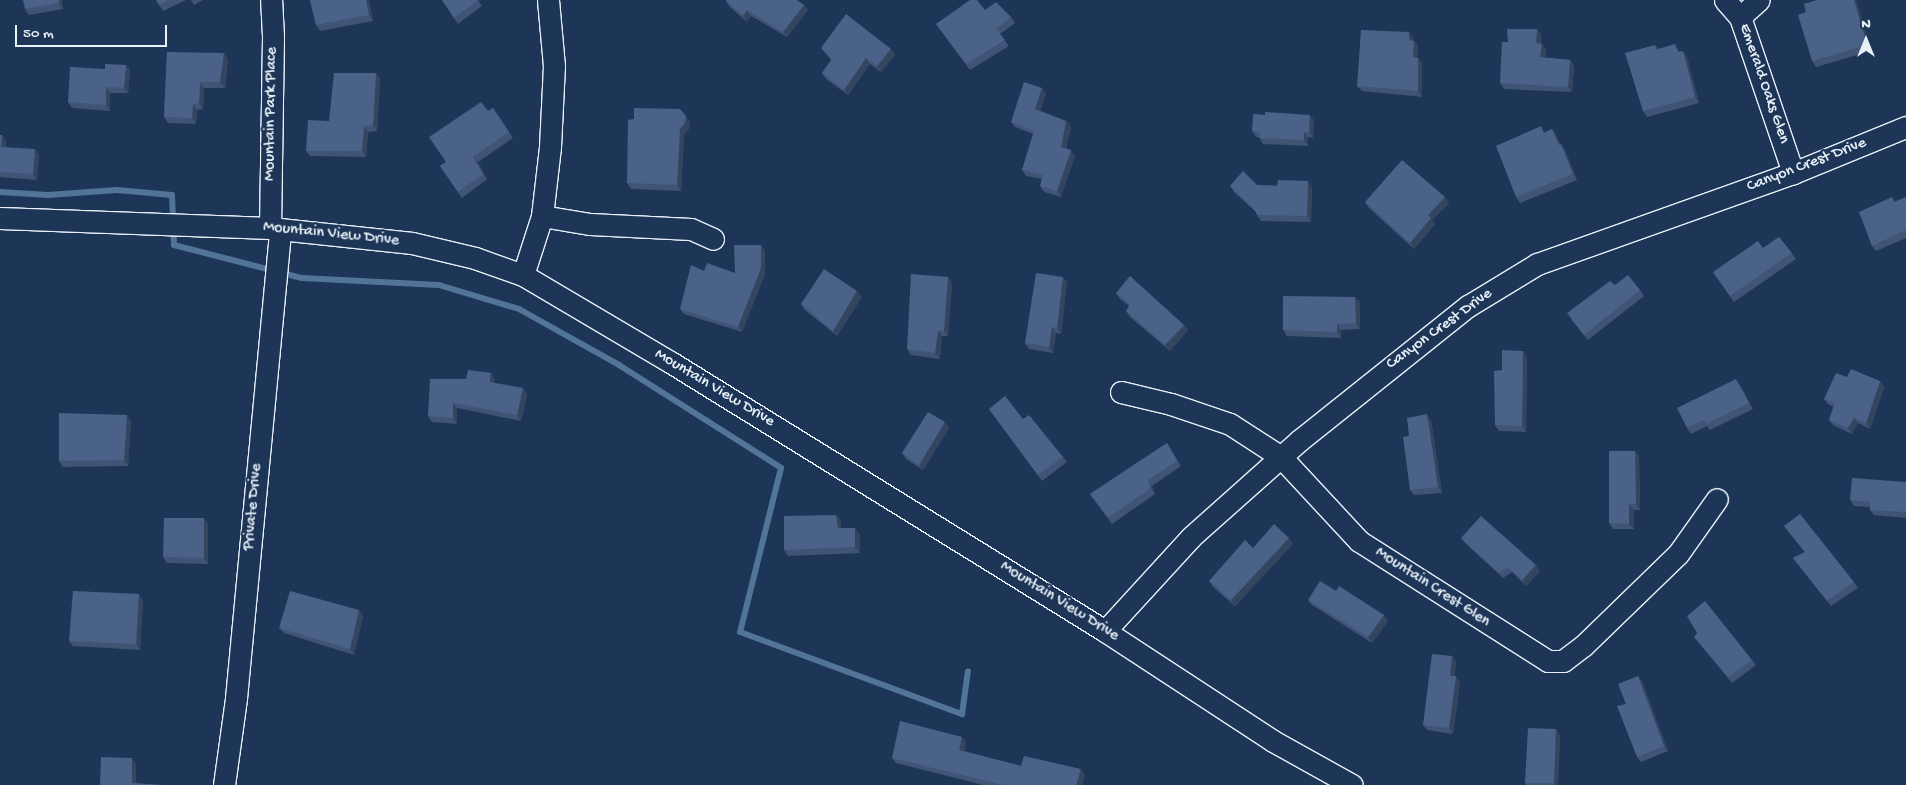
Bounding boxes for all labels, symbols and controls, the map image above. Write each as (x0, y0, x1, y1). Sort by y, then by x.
scale bar (18, 15, 170, 47)
north arrow (1841, 15, 1891, 65)
text: N (1861, 16, 1871, 33)
street label: Emerald Oaks Glen (1733, 21, 1793, 147)
text: 50 m (23, 25, 54, 43)
street label: Mountain Park Place (261, 47, 283, 181)
street label: Canyon Crest Drive (1745, 134, 1869, 198)
street label: Mountain View Drive (262, 218, 400, 252)
street label: Canyon Crest Drive (1383, 285, 1497, 375)
street label: Mountain View Drive (651, 346, 777, 432)
street label: Private Drive (241, 463, 267, 551)
street label: Mountain Crest Glen (1371, 544, 1493, 632)
street label: Mountain View Drive (996, 558, 1122, 646)

